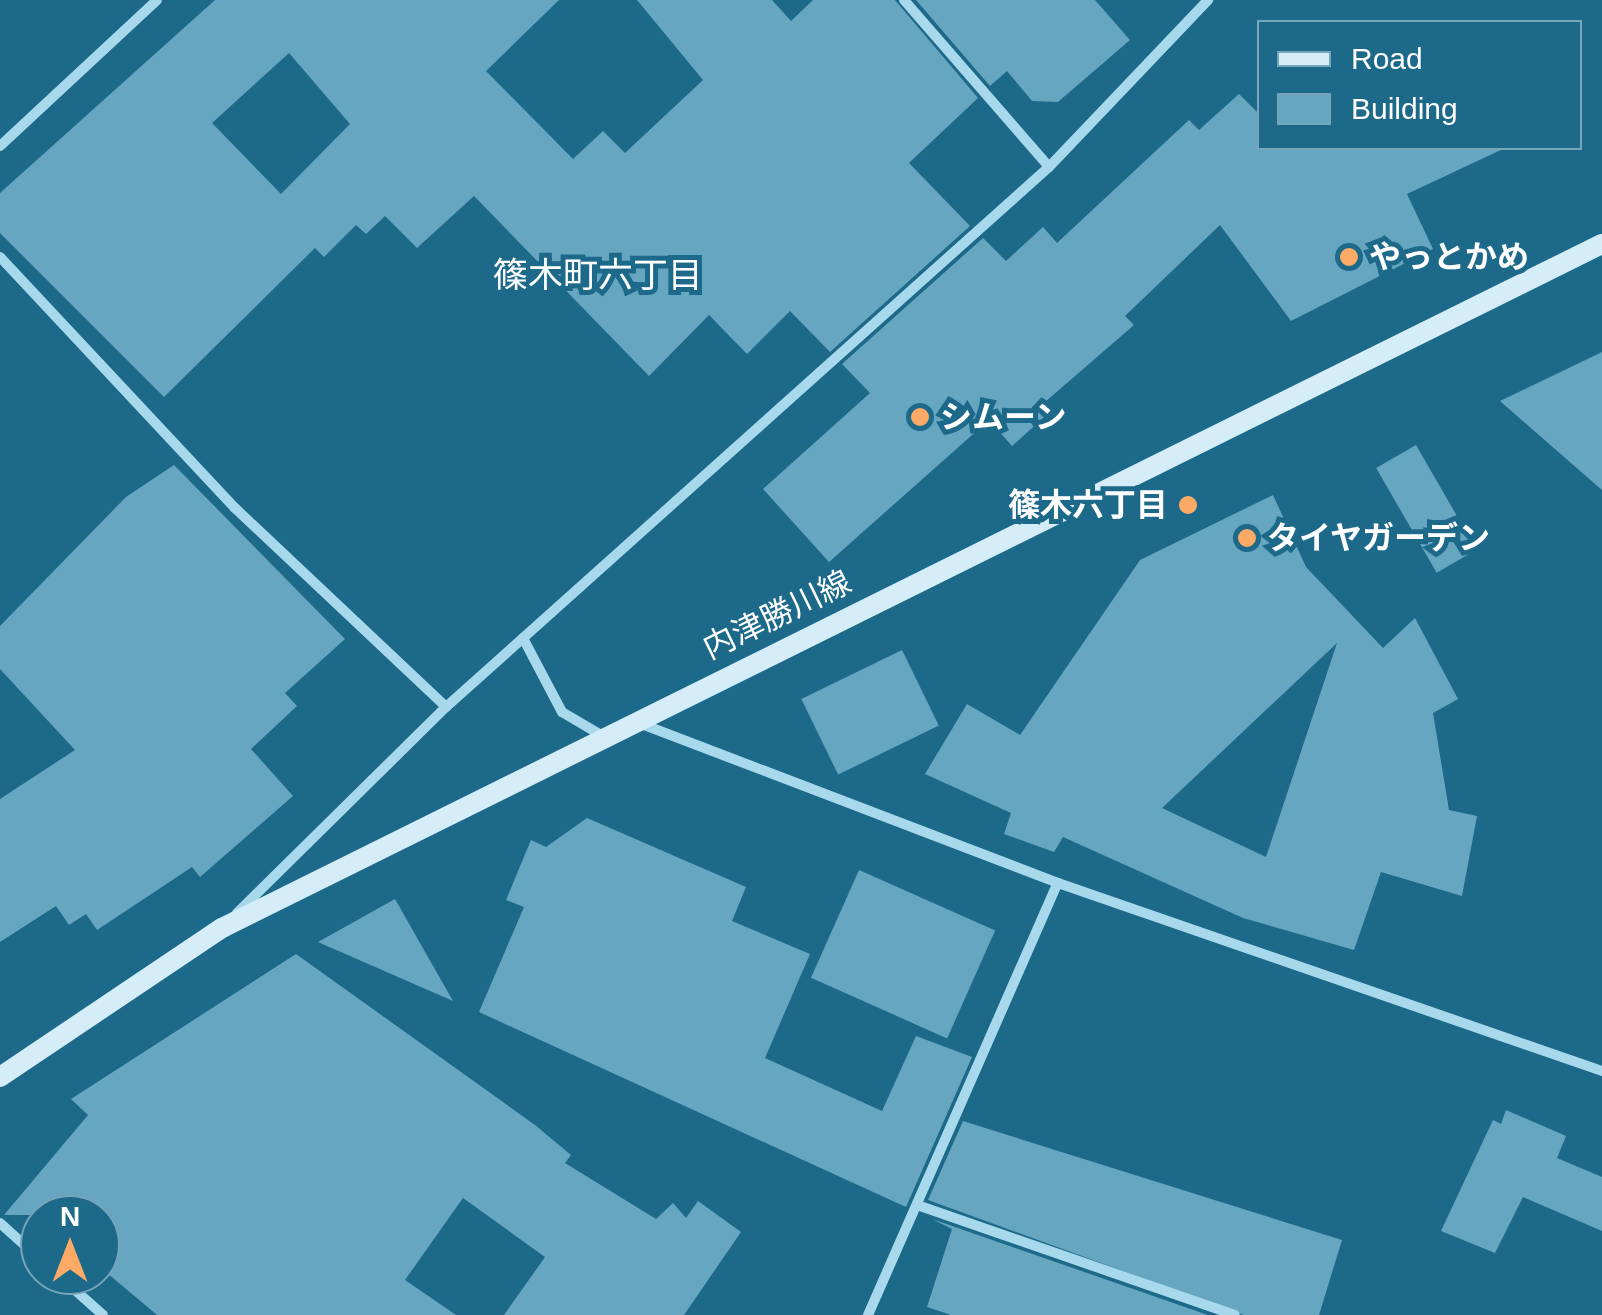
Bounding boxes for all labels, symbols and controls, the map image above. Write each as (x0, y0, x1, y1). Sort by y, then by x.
legend (1257, 20, 1582, 150)
text: Road (1351, 42, 1423, 75)
text: Building (1351, 92, 1458, 125)
place label: やっとかめ (1369, 238, 1529, 276)
marker: やっとかめ (1338, 246, 1360, 268)
district label: 篠木町六丁目 (493, 254, 703, 296)
place label: シムーン (940, 398, 1068, 436)
marker: シムーン (909, 406, 931, 428)
place label: 篠木六丁目 (1008, 486, 1168, 524)
marker: 篠木六丁目 (1177, 494, 1199, 516)
place label: タイヤガーデン (1267, 519, 1491, 557)
marker: タイヤガーデン (1236, 527, 1258, 549)
street label: 内津勝川線 (697, 563, 857, 667)
north arrow (20, 1195, 120, 1295)
text: N (60, 1201, 80, 1232)

